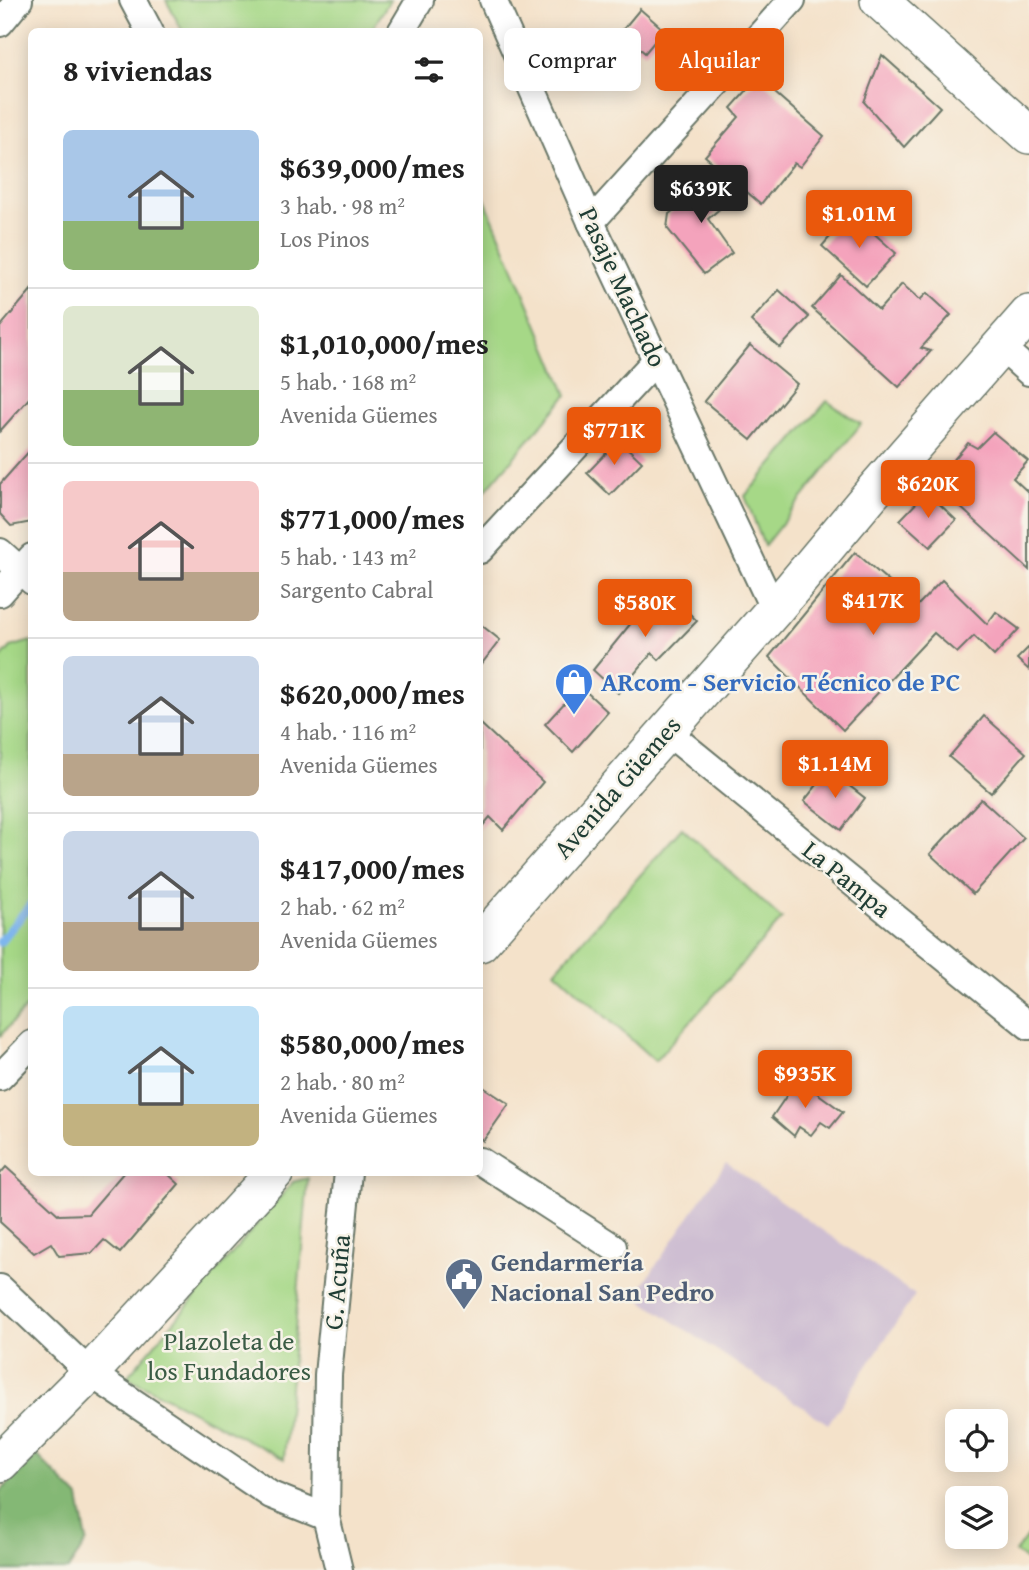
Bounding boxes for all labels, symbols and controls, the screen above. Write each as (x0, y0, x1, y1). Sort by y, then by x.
chip: Comprar (504, 28, 641, 91)
chip: Alquilar (655, 28, 784, 91)
text: 8 viviendas (63, 48, 212, 92)
icon: filters (410, 51, 448, 89)
text: $639,000/mes (280, 145, 465, 189)
icon: home (119, 158, 203, 242)
pin: $639K (652, 166, 750, 225)
text: $639K (670, 171, 732, 204)
text: 3 hab. · 98 m² (280, 189, 405, 222)
pin: $1.01M (802, 190, 916, 250)
text: $1.01M (822, 196, 896, 229)
street label: Pasaje Machado (569, 200, 678, 373)
text: Los Pinos (280, 222, 370, 255)
text: $1,010,000/mes (280, 321, 489, 365)
icon: home (119, 334, 203, 418)
text: 5 hab. · 168 m² (280, 365, 416, 398)
text: Avenida Güemes (280, 398, 438, 431)
pin: $771K (565, 407, 663, 467)
text: $771K (583, 413, 645, 446)
pin: $620K (879, 461, 977, 520)
text: $620K (897, 466, 959, 499)
text: $771,000/mes (280, 496, 465, 540)
icon: home (119, 509, 203, 593)
text: 5 hab. · 143 m² (280, 540, 416, 573)
text: Sargento Cabral (280, 573, 434, 606)
pin: $417K (824, 578, 922, 637)
pin: $580K (596, 580, 694, 639)
text: $417K (842, 583, 904, 616)
text: $580K (614, 585, 676, 618)
shop icon: ARcom - Servicio Técnico de PC (553, 661, 595, 716)
place label: ARcom - Servicio Técnico de PC (601, 662, 960, 701)
text: $620,000/mes (280, 671, 465, 715)
icon: home (119, 684, 203, 768)
street label: Avenida Güemes (543, 707, 690, 867)
text: 4 hab. · 116 m² (280, 715, 416, 748)
pin: $1.14M (778, 740, 892, 800)
text: $1.14M (798, 746, 872, 779)
text: Avenida Güemes (280, 748, 438, 781)
street label: La Pampa (794, 831, 901, 927)
text: $417,000/mes (280, 846, 465, 890)
icon: home (119, 859, 203, 943)
text: 2 hab. · 62 m² (280, 890, 405, 923)
text: Avenida Güemes (280, 923, 438, 956)
text: $580,000/mes (280, 1021, 465, 1065)
icon: home (119, 1034, 203, 1118)
pin: $935K (756, 1050, 854, 1110)
text: $935K (774, 1056, 836, 1089)
text: 2 hab. · 80 m² (280, 1065, 405, 1098)
text: Avenida Güemes (280, 1098, 438, 1131)
street label: G. Acuña (313, 1232, 360, 1331)
place label: Gendarmería Nacional San Pedro (491, 1242, 715, 1311)
public building icon: Gendarmería Nacional San Pedro (443, 1256, 485, 1311)
park label: Plazoleta de los Fundadores (147, 1321, 311, 1390)
map controls (945, 1409, 1008, 1549)
button: locate (945, 1409, 1008, 1472)
button: layers (945, 1486, 1008, 1549)

